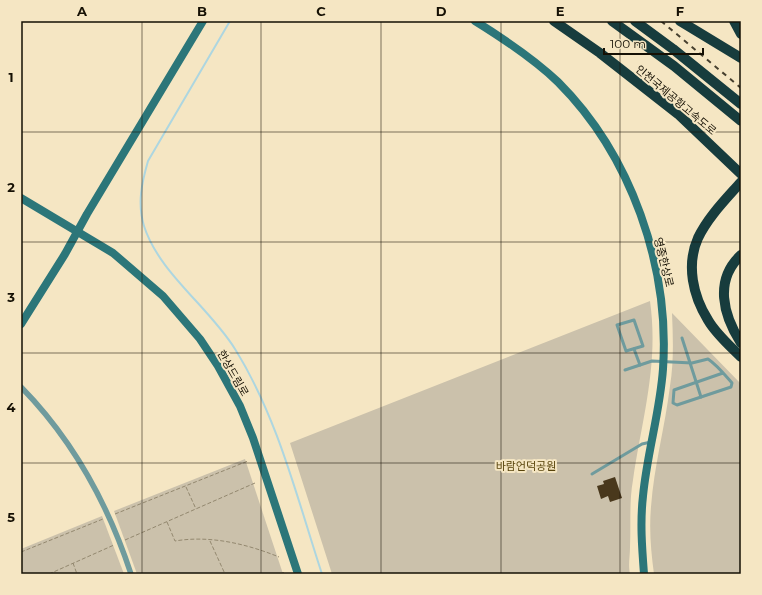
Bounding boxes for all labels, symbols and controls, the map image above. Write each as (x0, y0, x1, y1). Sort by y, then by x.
text: A (76, 3, 88, 19)
text: B (197, 3, 207, 19)
text: C (316, 3, 326, 19)
text: D (436, 3, 447, 19)
text: E (556, 3, 565, 19)
text: F (676, 3, 684, 19)
scale bar (604, 30, 703, 56)
text: 100 m (610, 36, 646, 51)
street label: 인천국제공항고속도로 (633, 62, 719, 138)
text: 1 (8, 69, 14, 85)
text: 2 (7, 179, 15, 195)
street label: 영종한상로 (651, 236, 677, 288)
text: 3 (6, 289, 15, 305)
street label: 한상드림로 (214, 348, 252, 398)
text: 4 (7, 399, 16, 415)
park label: 바람언덕공원 (496, 459, 556, 473)
text: 5 (7, 509, 15, 525)

